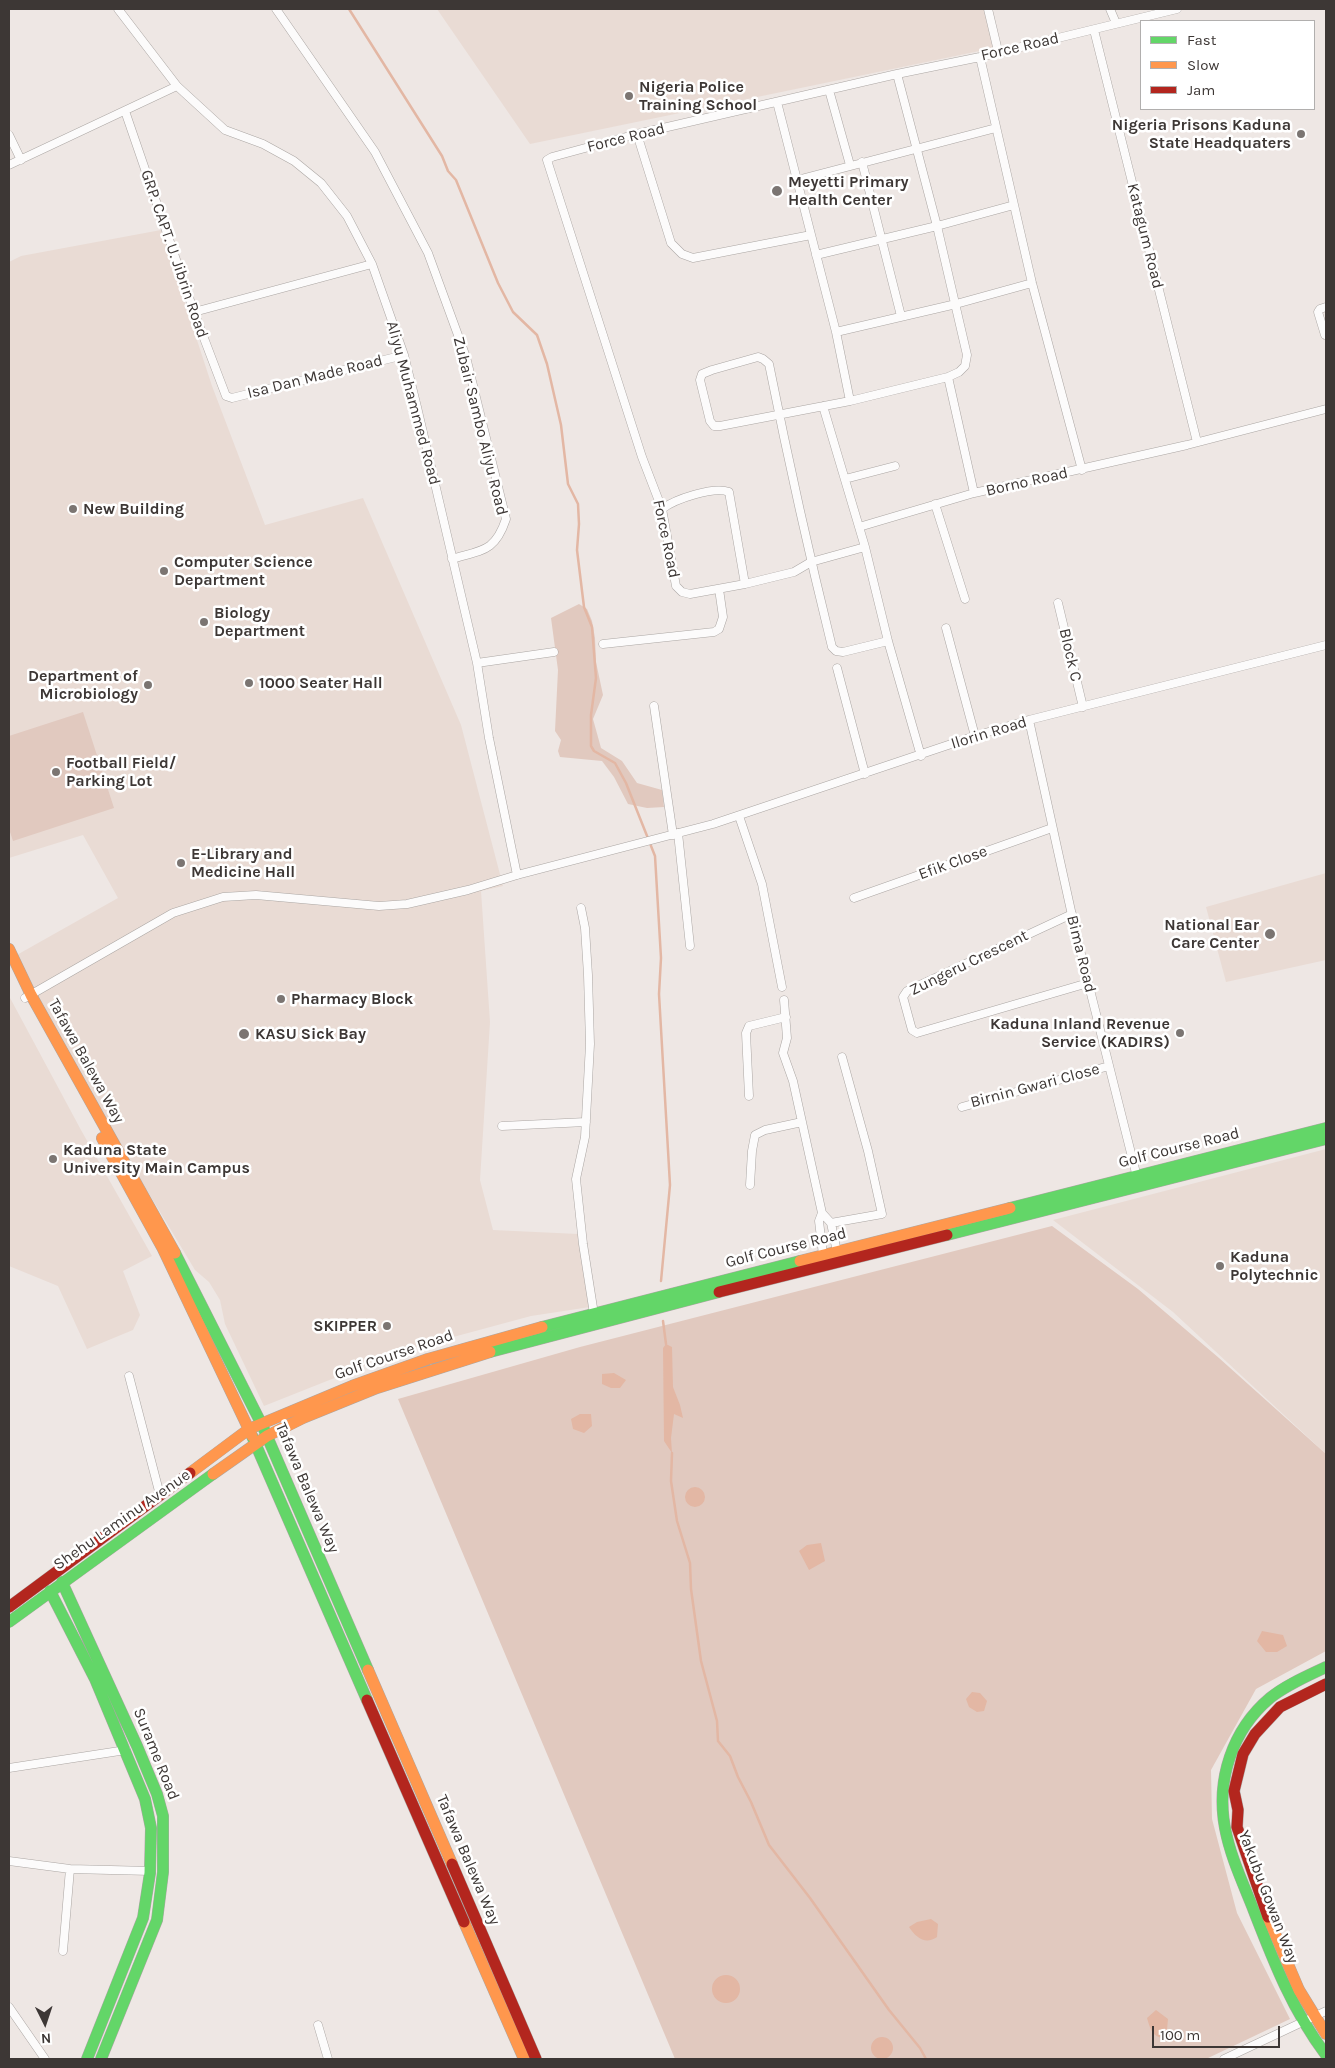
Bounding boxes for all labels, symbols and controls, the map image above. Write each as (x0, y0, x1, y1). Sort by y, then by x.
legend (1140, 20, 1315, 110)
street label: Force Road (979, 29, 1061, 65)
text: Fast (1187, 31, 1216, 49)
text: Slow (1187, 56, 1219, 74)
place label: Nigeria Police Training School (639, 77, 757, 115)
text: Jam (1187, 81, 1215, 99)
marker: Nigeria Police Training School (623, 90, 635, 102)
place label: Nigeria Prisons Kaduna State Headquaters (1112, 115, 1291, 153)
street label: Force Road (585, 119, 667, 157)
marker: Nigeria Prisons Kaduna State Headquaters (1295, 128, 1307, 140)
street label: GRP. CAPT. U. Jibrin Road (136, 167, 212, 341)
place label: Meyetti Primary Health Center (788, 172, 909, 210)
street label: Katagum Road (1123, 181, 1167, 291)
marker: Meyetti Primary Health Center (770, 184, 784, 198)
street label: Aliyu Muhammed Road (382, 319, 444, 487)
street label: Zubair Sambo Aliyu Road (448, 335, 512, 517)
street label: Isa Dan Made Road (245, 351, 385, 403)
street label: Borno Road (984, 463, 1070, 501)
street label: Force Road (648, 498, 684, 580)
place label: New Building (83, 499, 184, 519)
marker: New Building (67, 503, 79, 515)
place label: Computer Science Department (174, 552, 313, 590)
marker: Computer Science Department (158, 565, 170, 577)
place label: Biology Department (214, 603, 305, 641)
marker: Biology Department (198, 616, 210, 628)
street label: Block C (1055, 627, 1085, 683)
place label: Department of Microbiology (28, 666, 138, 704)
place label: 1000 Seater Hall (259, 673, 383, 693)
marker: 1000 Seater Hall (243, 677, 255, 689)
marker: Department of Microbiology (142, 679, 154, 691)
street label: Ilorin Road (949, 712, 1029, 754)
place label: Football Field/ Parking Lot (66, 753, 176, 791)
marker: Football Field/ Parking Lot (50, 766, 62, 778)
street label: Efik Close (916, 842, 990, 884)
place label: E-Library and Medicine Hall (191, 844, 295, 882)
marker: E-Library and Medicine Hall (175, 857, 187, 869)
street label: Bima Road (1062, 913, 1100, 995)
place label: National Ear Care Center (1164, 915, 1259, 953)
street label: Zungeru Crescent (907, 926, 1031, 1000)
marker: National Ear Care Center (1263, 927, 1277, 941)
place label: Pharmacy Block (291, 989, 413, 1009)
marker: Pharmacy Block (275, 993, 287, 1005)
street label: Tafawa Balewa Way (44, 995, 128, 1127)
place label: Kaduna Inland Revenue Service (KADIRS) (990, 1014, 1170, 1052)
place label: KASU Sick Bay (255, 1024, 366, 1044)
marker: KASU Sick Bay (237, 1027, 251, 1041)
marker: Kaduna Inland Revenue Service (KADIRS) (1174, 1027, 1186, 1039)
street label: Birnin Gwari Close (968, 1060, 1102, 1112)
street label: Golf Course Road (1116, 1124, 1242, 1172)
place label: Kaduna State University Main Campus (63, 1140, 250, 1178)
marker: Kaduna State University Main Campus (47, 1153, 59, 1165)
street label: Golf Course Road (723, 1224, 849, 1272)
place label: Kaduna Polytechnic (1230, 1247, 1318, 1285)
marker: Kaduna Polytechnic (1214, 1260, 1226, 1272)
place label: SKIPPER (313, 1316, 377, 1336)
marker: SKIPPER (381, 1320, 393, 1332)
street label: Golf Course Road (332, 1326, 456, 1384)
street label: Tafawa Balewa Way (271, 1420, 343, 1556)
street label: Shehu Laminu Avenue (50, 1466, 194, 1574)
street label: Surame Road (129, 1705, 183, 1803)
street label: Tafawa Balewa Way (432, 1792, 504, 1928)
street label: Yakubu Gowan Way (1234, 1828, 1302, 1966)
north arrow (20, 1998, 70, 2048)
scale bar (1155, 2016, 1282, 2048)
text: 100 m (1160, 2026, 1200, 2044)
text: N (40, 2030, 52, 2047)

